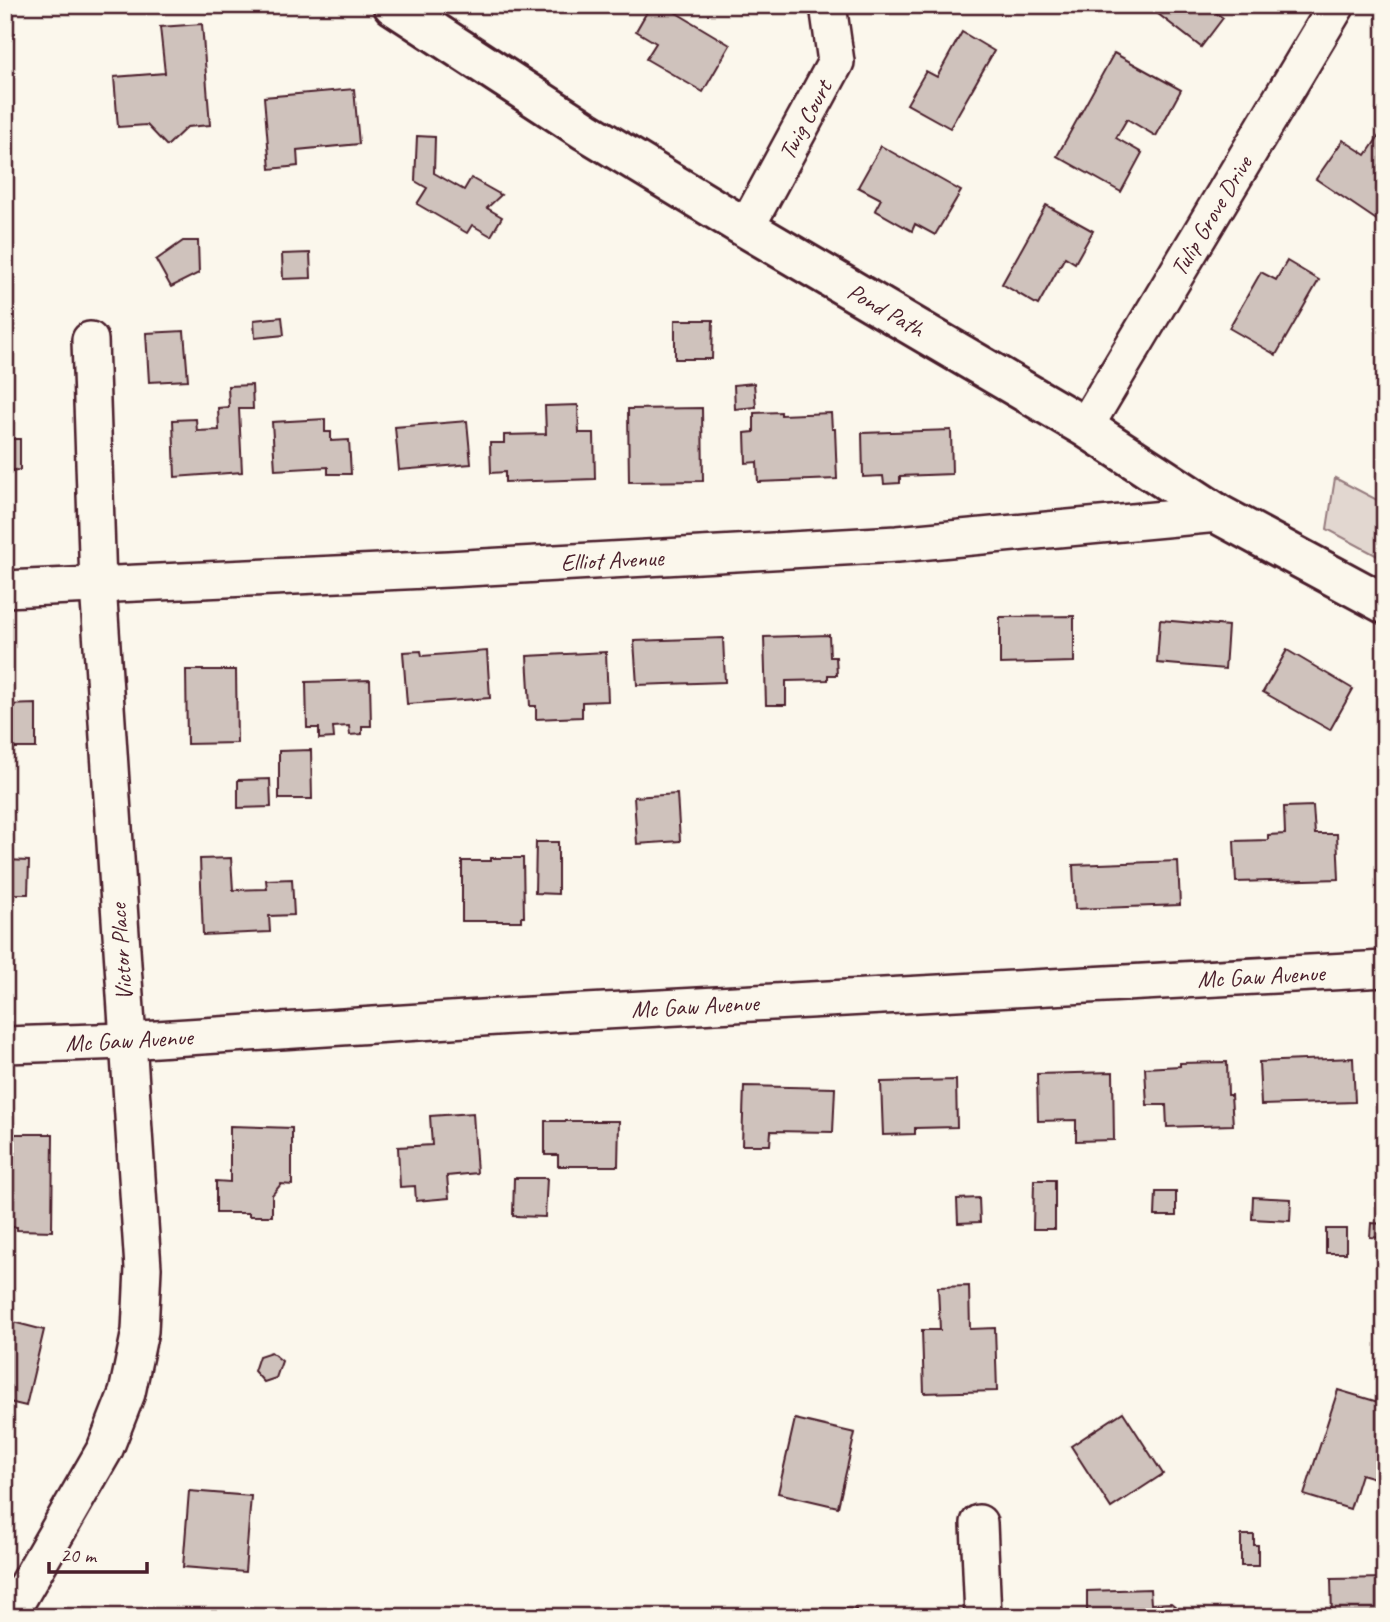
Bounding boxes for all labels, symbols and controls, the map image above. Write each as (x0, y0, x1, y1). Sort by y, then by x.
street label: Twig Court (772, 73, 839, 165)
street label: Tulip Grove Drive (1163, 149, 1260, 281)
street label: Pond Path (842, 276, 931, 345)
street label: Elliot Avenue (560, 542, 666, 578)
street label: Victor Place (102, 900, 139, 1001)
street label: Mc Gaw Avenue (1197, 958, 1328, 994)
street label: Mc Gaw Avenue (631, 988, 762, 1024)
street label: Mc Gaw Avenue (65, 1022, 196, 1058)
scale bar (49, 1531, 147, 1575)
text: 20 m (60, 1542, 98, 1568)

